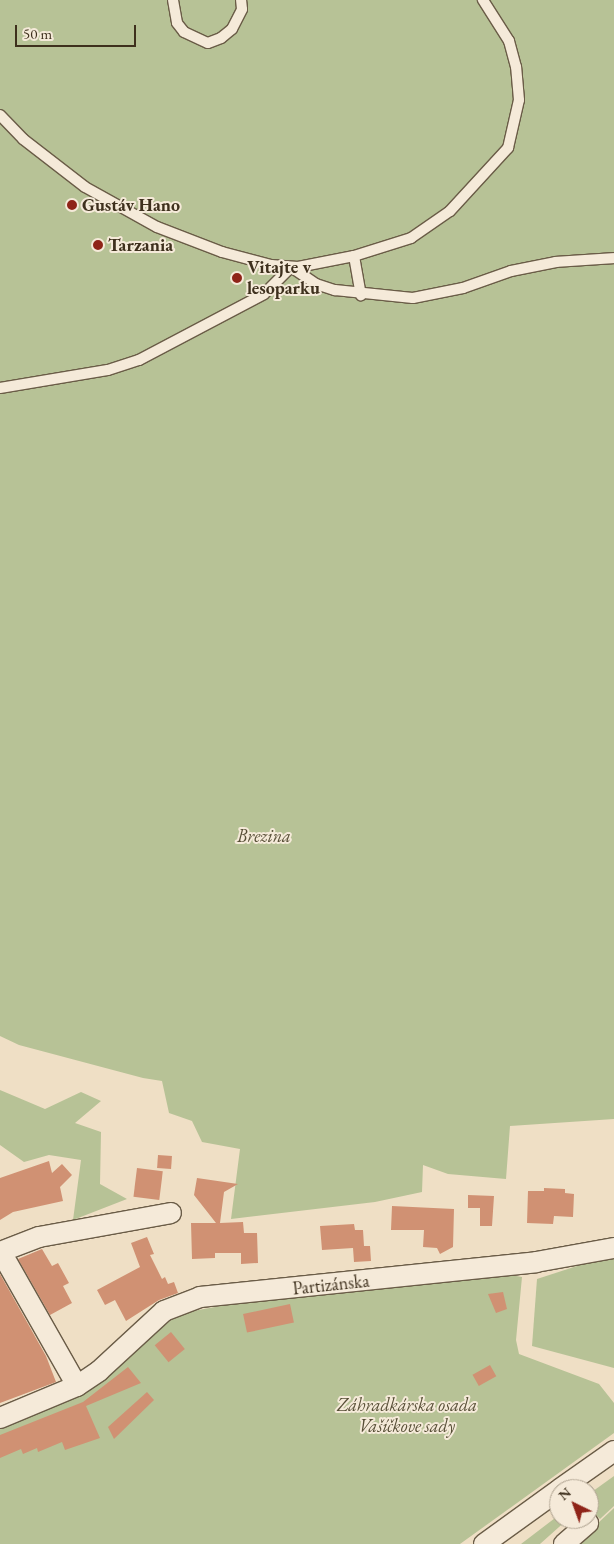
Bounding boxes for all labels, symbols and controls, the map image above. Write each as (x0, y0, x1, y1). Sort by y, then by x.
scale bar (18, 15, 139, 47)
text: 50 m (23, 24, 52, 43)
place label: Gustáv Hano (82, 194, 180, 216)
marker: Gustáv Hano (66, 199, 78, 211)
place label: Tarzania (108, 234, 173, 256)
marker: Tarzania (92, 239, 104, 251)
place label: Vitajte v lesoparku (247, 257, 320, 300)
marker: Vitajte v lesoparku (231, 272, 243, 284)
park label: Brezina (237, 825, 291, 847)
street label: Partizánska (291, 1270, 371, 1300)
park label: Záhradkárska osada Vašíčkove sady (337, 1395, 477, 1438)
north arrow (549, 1479, 599, 1529)
text: N (554, 1483, 575, 1504)

